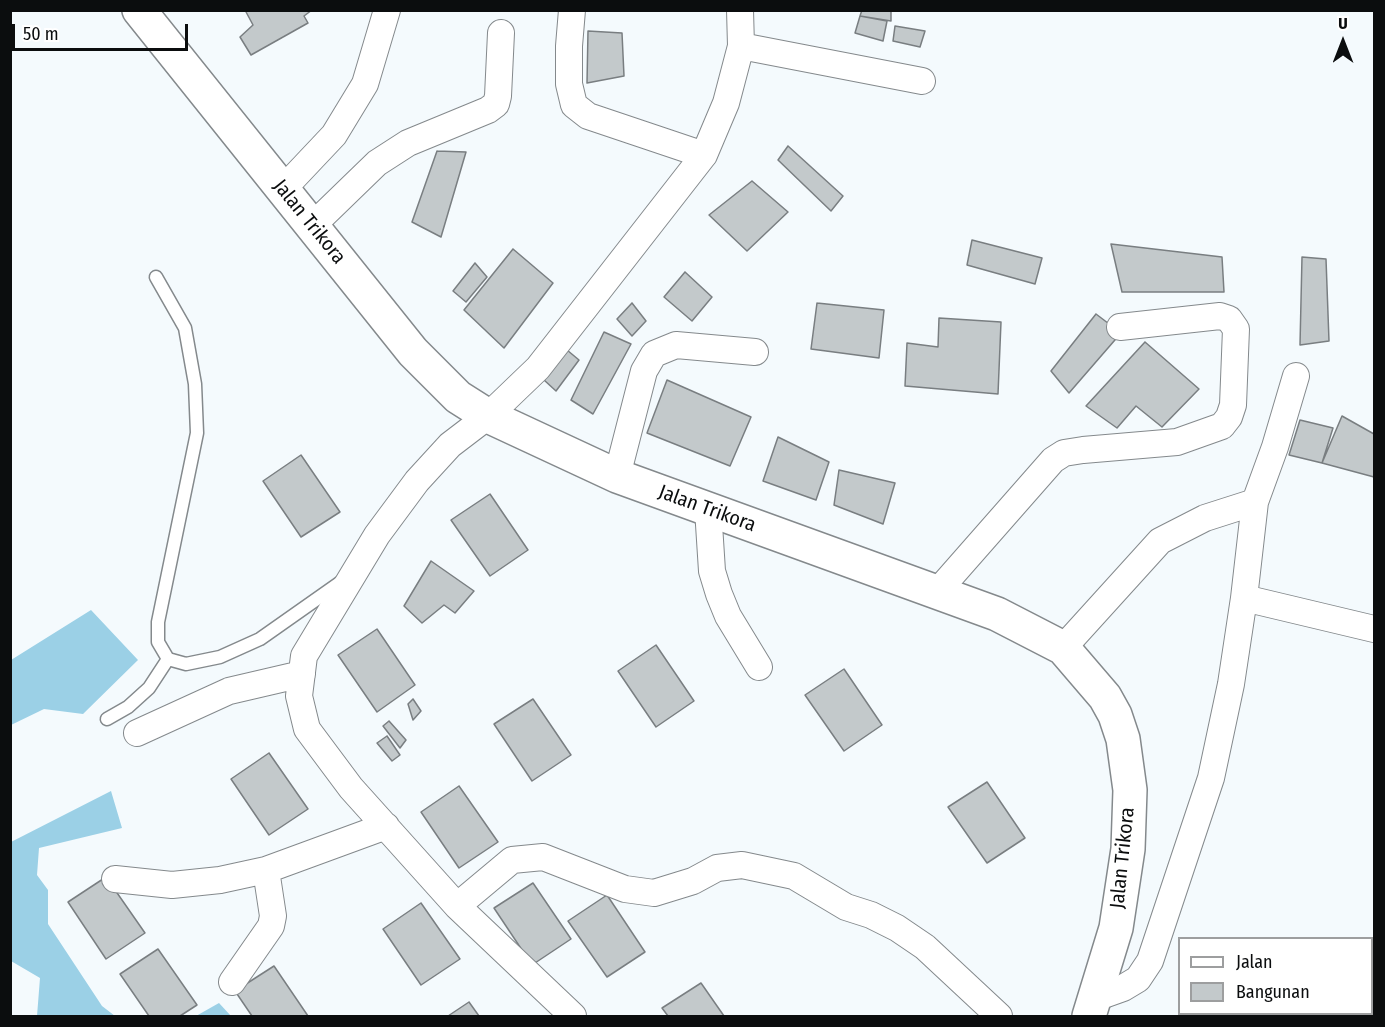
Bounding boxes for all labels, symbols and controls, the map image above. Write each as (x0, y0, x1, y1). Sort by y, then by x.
scale bar (15, 12, 190, 50)
north arrow (1313, 12, 1373, 72)
text: U (1338, 14, 1348, 33)
text: 50 m (23, 23, 59, 45)
street label: Jalan Trikora (268, 175, 350, 269)
street label: Jalan Trikora (655, 480, 759, 538)
street label: Jalan Trikora (1106, 806, 1140, 910)
legend (1178, 937, 1373, 1015)
text: Jalan (1236, 951, 1273, 973)
text: Bangunan (1236, 981, 1310, 1003)

